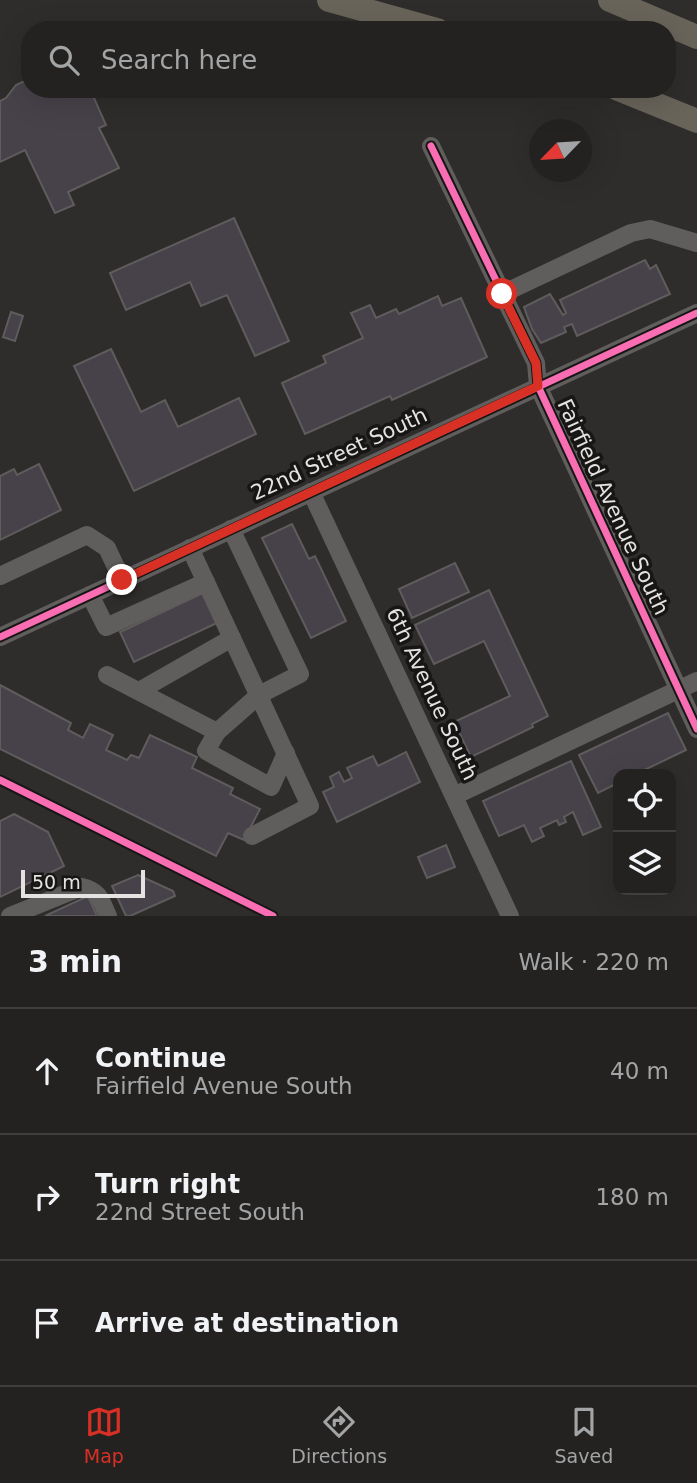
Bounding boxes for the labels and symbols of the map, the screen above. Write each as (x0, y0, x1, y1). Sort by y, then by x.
north arrow (529, 119, 592, 182)
route start (486, 278, 517, 309)
street label: Fairfield Avenue South (552, 395, 674, 619)
street label: 22nd Street South (247, 403, 431, 505)
route end (106, 564, 137, 595)
street label: 6th Avenue South (382, 604, 482, 784)
scale bar (21, 867, 145, 899)

